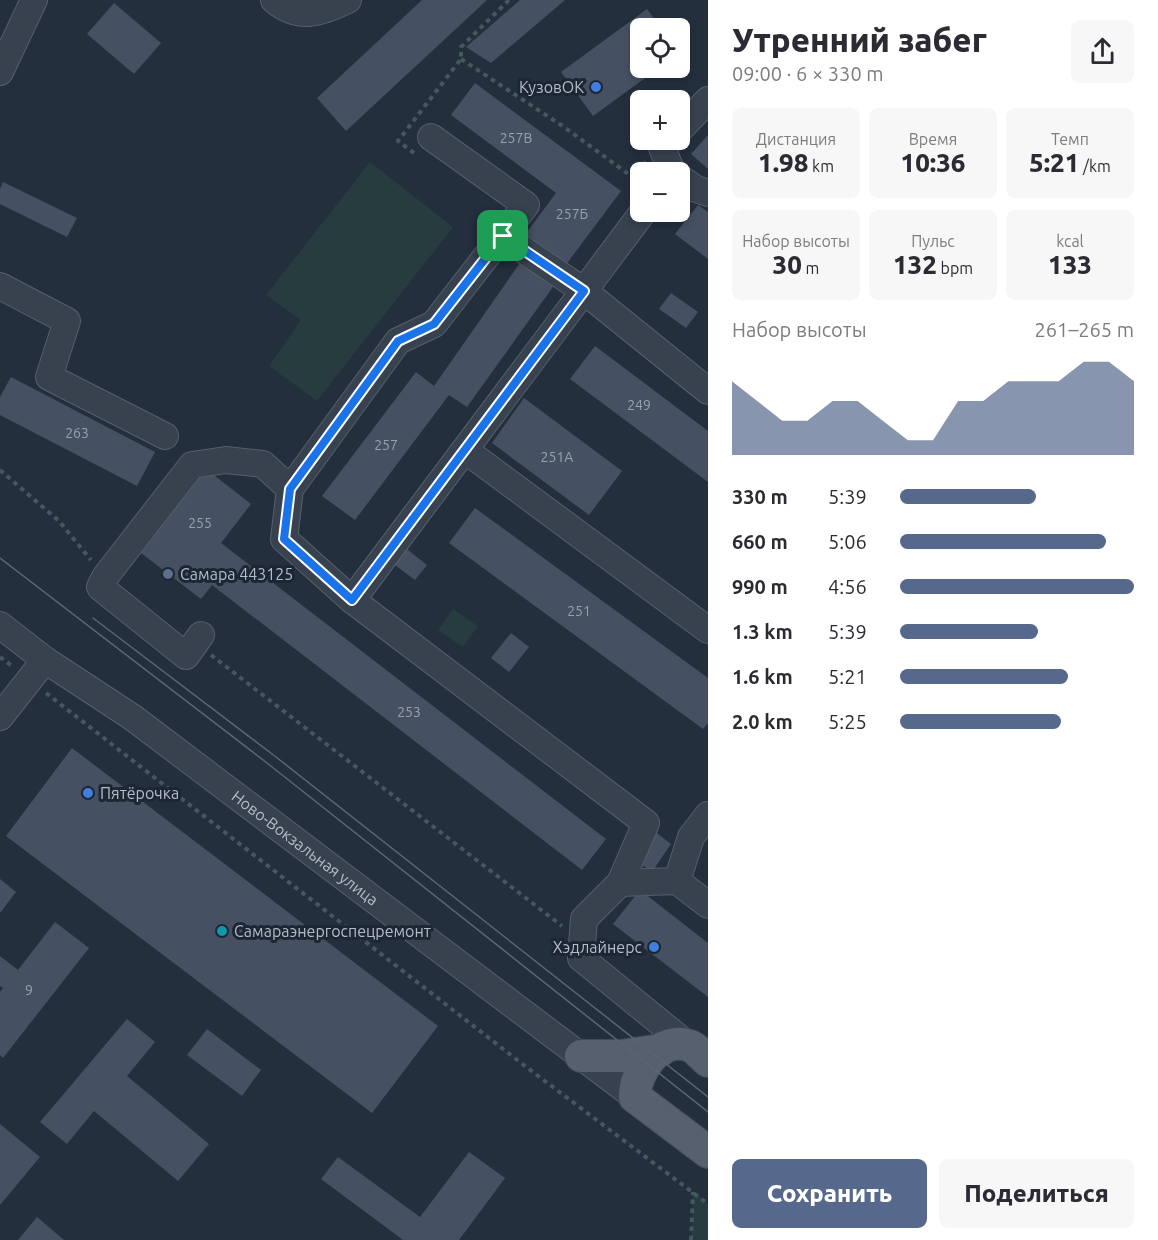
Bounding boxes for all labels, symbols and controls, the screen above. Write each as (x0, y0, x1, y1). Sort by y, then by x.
map controls (630, 18, 690, 222)
button: locate (630, 18, 690, 78)
button: share (1071, 20, 1134, 83)
text: Утренний забег (732, 21, 987, 58)
text: 09:00 · 6 × 330 m (732, 62, 884, 85)
place label: КузовОК (519, 78, 584, 96)
marker: КузовОК (589, 80, 603, 94)
button: + (630, 90, 690, 150)
house number: 257В (500, 130, 532, 146)
text: Дистанция (756, 130, 836, 148)
text: Время (909, 130, 957, 148)
text: Темп (1051, 130, 1089, 148)
text: 1.98 (758, 148, 808, 177)
text: 10:36 (900, 148, 966, 177)
text: 5:21 (1029, 148, 1079, 177)
text: km (808, 157, 834, 175)
text: /km (1079, 157, 1111, 175)
button: − (630, 162, 690, 222)
house number: 257Б (556, 206, 588, 222)
pin (477, 210, 528, 261)
icon: arrive (486, 219, 519, 252)
text: Набор высоты (742, 232, 850, 250)
text: Пульс (911, 232, 955, 250)
text: kcal (1056, 232, 1084, 250)
text: 30 (773, 250, 802, 279)
text: 132 (893, 250, 937, 279)
text: 133 (1048, 250, 1092, 279)
text: m (802, 259, 819, 277)
text: bpm (937, 259, 973, 277)
text: Набор высоты (732, 318, 867, 341)
text: 261–265 m (1035, 318, 1134, 341)
house number: 249 (627, 397, 651, 413)
house number: 263 (65, 425, 89, 441)
house number: 257 (374, 437, 398, 453)
house number: 251А (541, 449, 573, 465)
text: 330 m (732, 485, 788, 508)
text: 5:39 (828, 485, 867, 508)
house number: 255 (188, 515, 212, 531)
text: 660 m (732, 530, 788, 553)
text: 5:06 (828, 530, 867, 553)
place label: Самара 443125 (180, 565, 293, 583)
marker: Самара 443125 (161, 567, 175, 581)
text: 990 m (732, 575, 788, 598)
text: 4:56 (828, 575, 867, 598)
house number: 251 (567, 603, 591, 619)
text: 1.3 km (732, 620, 793, 643)
text: 5:39 (828, 620, 867, 643)
text: 1.6 km (732, 665, 793, 688)
text: 5:21 (828, 665, 867, 688)
house number: 253 (397, 704, 421, 720)
text: 2.0 km (732, 710, 793, 733)
text: 5:25 (828, 710, 867, 733)
place label: Пятёрочка (100, 784, 179, 802)
marker: Пятёрочка (81, 786, 95, 800)
street label: Ново-Вокзальная улица (228, 787, 382, 909)
place label: Самараэнергоспецремонт (234, 922, 431, 940)
marker: Самараэнергоспецремонт (215, 924, 229, 938)
place label: Хэдлайнерс (553, 938, 643, 956)
marker: Хэдлайнерс (647, 940, 661, 954)
house number: 9 (25, 982, 33, 998)
button: Сохранить (732, 1159, 927, 1228)
button: Поделиться (939, 1159, 1134, 1228)

